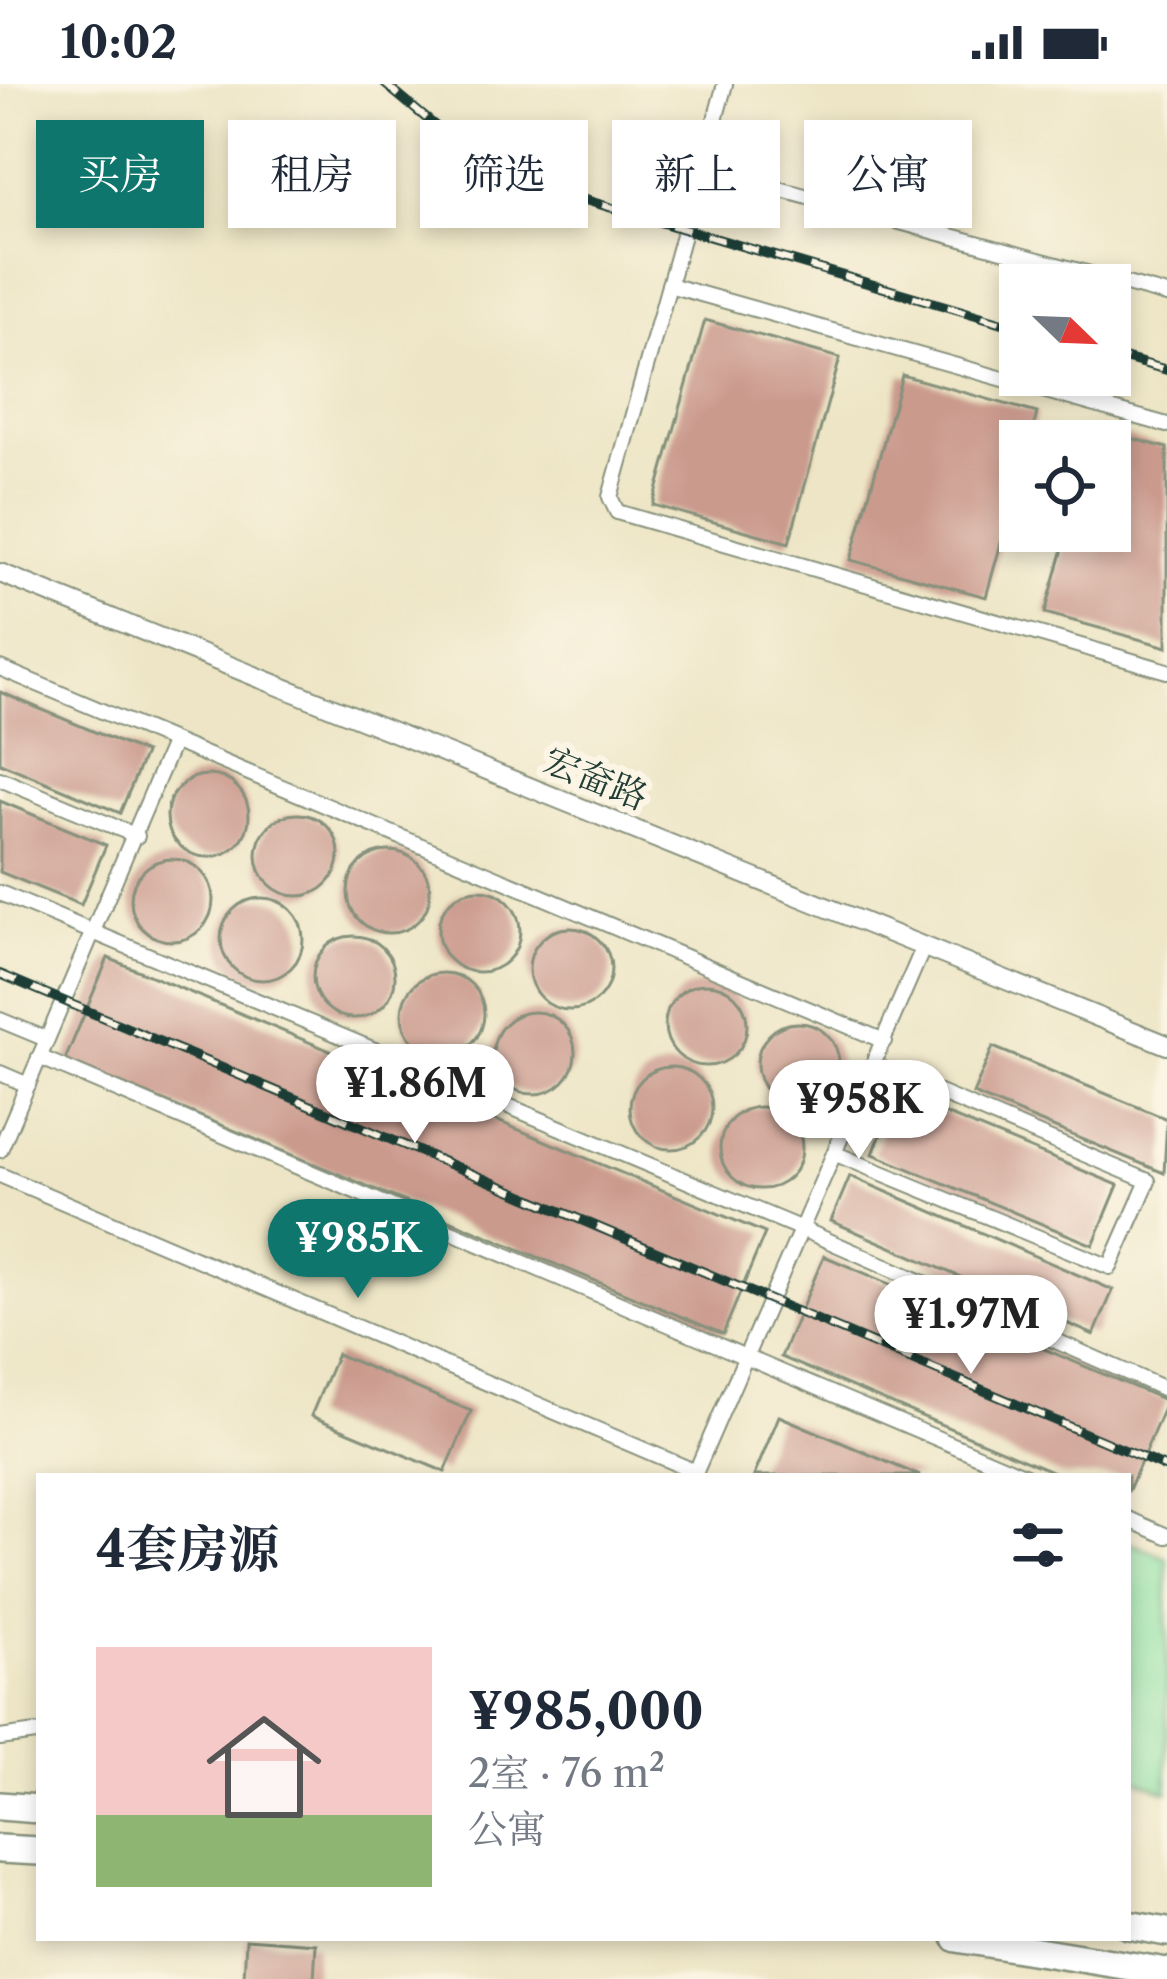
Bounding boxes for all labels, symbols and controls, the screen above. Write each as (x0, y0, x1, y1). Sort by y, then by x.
text: 10:02 (60, 14, 177, 70)
chip: 买房 (36, 120, 204, 228)
chip: 租房 (228, 120, 396, 228)
chip: 筛选 (420, 120, 588, 228)
chip: 新上 (612, 120, 780, 228)
chip: 公寓 (804, 120, 972, 228)
north arrow (999, 264, 1131, 396)
map controls (999, 264, 1131, 552)
button: locate (999, 420, 1131, 552)
street label: 宏奤路 (538, 737, 654, 819)
pin: ¥1.86M (317, 1044, 513, 1146)
text: ¥1.86M (343, 1059, 487, 1107)
pin: ¥958K (775, 1060, 943, 1162)
text: ¥958K (796, 1075, 922, 1123)
pin: ¥985K (274, 1199, 442, 1301)
text: ¥985K (295, 1214, 421, 1262)
pin: ¥1.97M (873, 1275, 1069, 1377)
text: ¥1.97M (901, 1290, 1041, 1338)
icon: filters (1005, 1512, 1071, 1578)
text: 4套房源 (96, 1518, 279, 1580)
text: ¥985,000 (468, 1680, 704, 1742)
icon: home (192, 1695, 336, 1839)
text: 2室 · 76 m² (468, 1749, 665, 1797)
text: 公寓 (468, 1805, 546, 1853)

